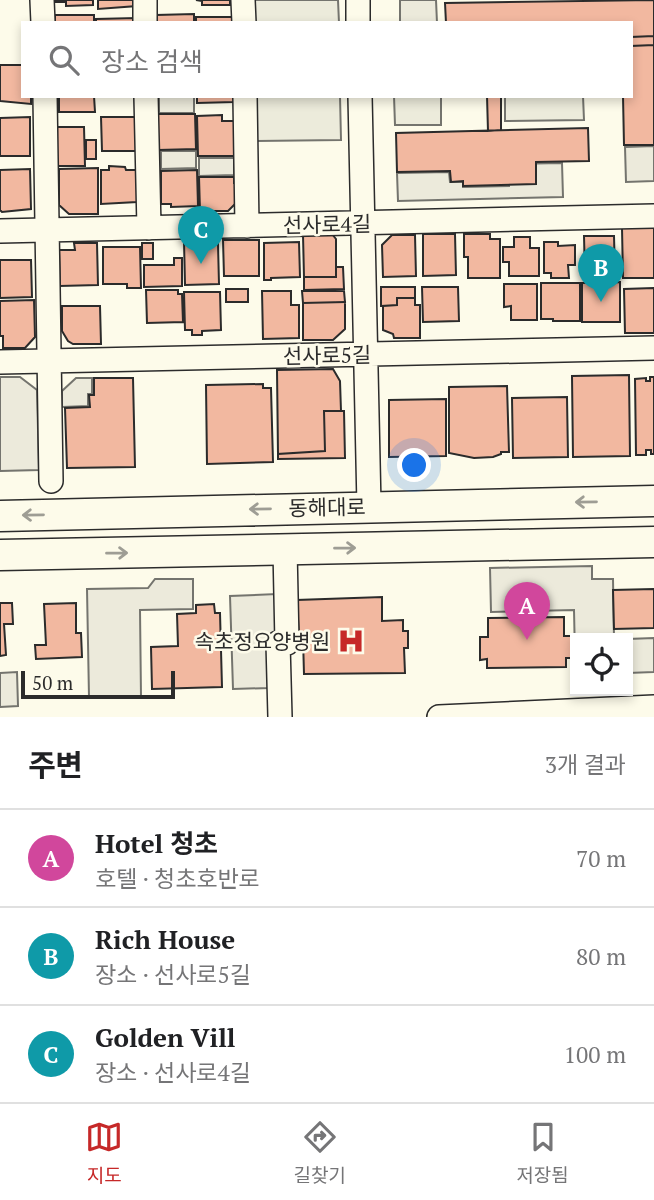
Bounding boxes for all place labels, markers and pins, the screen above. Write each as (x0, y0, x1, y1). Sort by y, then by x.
pin: C (178, 206, 224, 264)
pin: B (578, 244, 624, 302)
pin: A (504, 582, 550, 640)
hospital icon: 속초정요양병원 (336, 626, 366, 656)
place label: 속초정요양병원 (195, 627, 330, 655)

